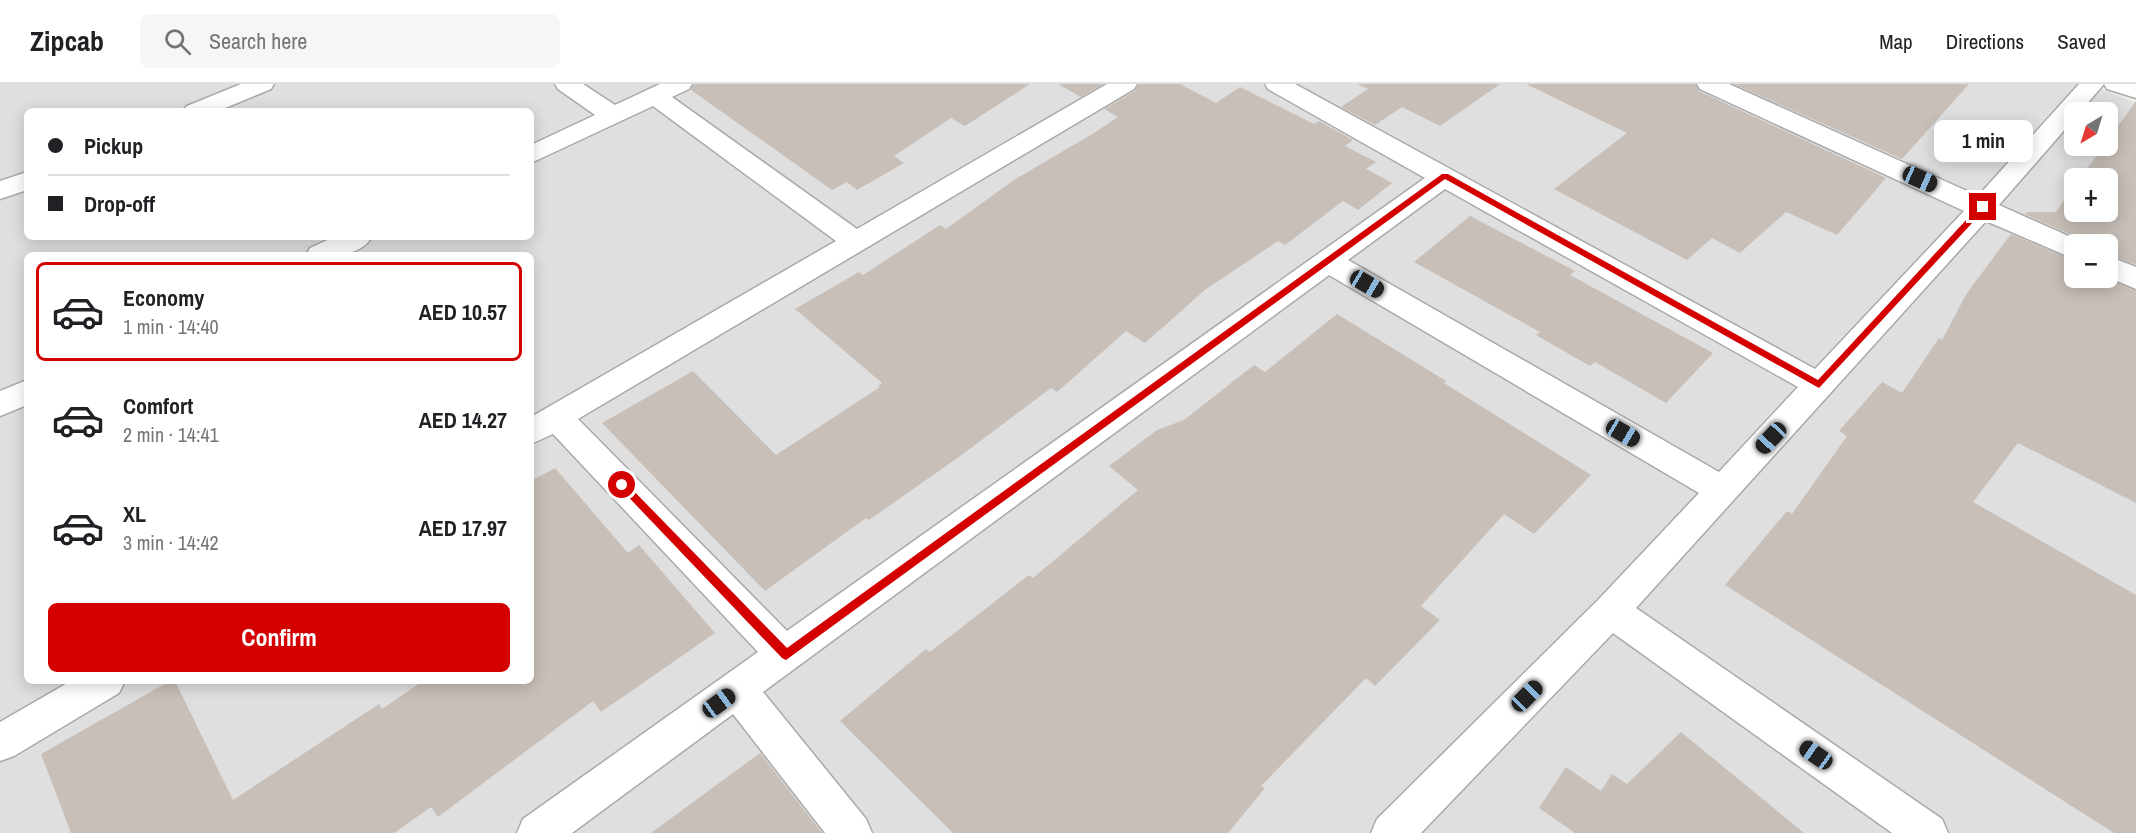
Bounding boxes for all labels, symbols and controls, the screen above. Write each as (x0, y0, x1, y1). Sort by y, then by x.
search box (140, 14, 560, 68)
text: Zipcab (30, 22, 104, 60)
icon: search (161, 25, 194, 58)
text: Search here (209, 26, 307, 56)
text: Map (1879, 27, 1913, 56)
text: Directions (1946, 27, 2024, 56)
text: Saved (2057, 27, 2106, 56)
north arrow (2064, 102, 2118, 156)
map controls (2064, 102, 2118, 288)
callout: 1 min (1934, 120, 2032, 162)
text: 1 min (1962, 127, 2005, 154)
text: Pickup (84, 131, 143, 161)
car (1900, 163, 1940, 195)
button: + (2064, 168, 2118, 222)
text: Drop-off (84, 189, 155, 219)
route end (1969, 193, 1996, 220)
button: − (2064, 234, 2118, 288)
car (1347, 267, 1387, 301)
text: Economy (123, 283, 204, 313)
icon: car (51, 285, 105, 339)
text: AED 10.57 (419, 297, 507, 327)
text: 1 min · 14:40 (123, 313, 219, 340)
text: Comfort (123, 391, 193, 421)
icon: car (51, 393, 105, 447)
text: AED 14.27 (419, 405, 507, 435)
car (1603, 416, 1643, 450)
car (1752, 419, 1790, 457)
text: 2 min · 14:41 (123, 421, 219, 448)
route start (608, 471, 635, 498)
text: XL (123, 499, 146, 529)
icon: car (51, 501, 105, 555)
text: AED 17.97 (419, 513, 507, 543)
text: 3 min · 14:42 (123, 529, 219, 556)
button: Confirm (48, 603, 510, 672)
car (1508, 677, 1546, 715)
car (699, 685, 739, 721)
car (1796, 737, 1836, 773)

